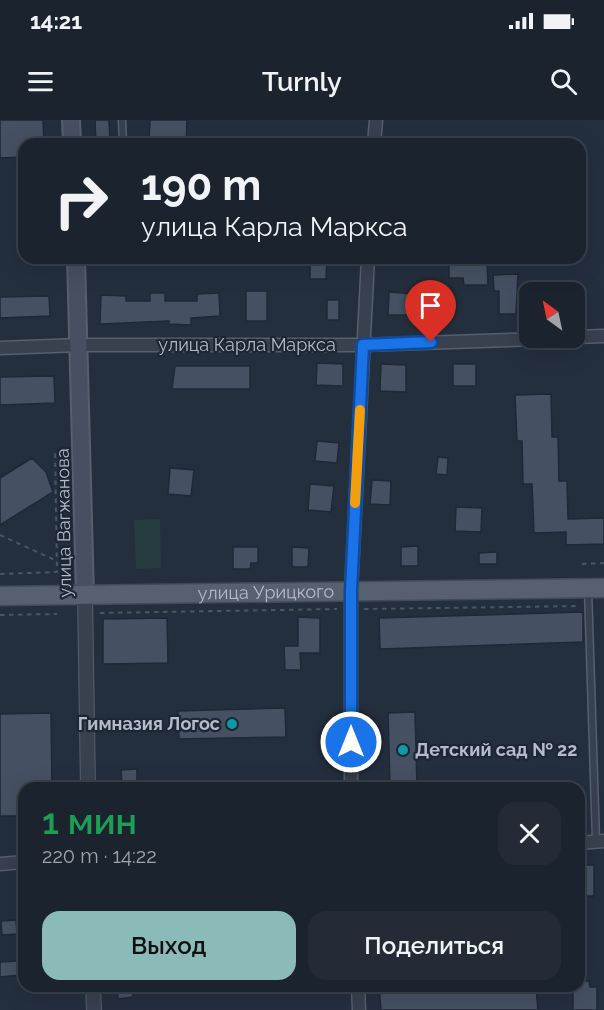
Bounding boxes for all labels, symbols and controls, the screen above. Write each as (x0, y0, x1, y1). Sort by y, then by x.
text: 14:21 (30, 8, 82, 34)
icon: menu (24, 65, 57, 98)
icon: search (547, 65, 580, 98)
text: Turnly (262, 66, 342, 97)
text: 190 m (141, 161, 261, 210)
icon: right (42, 162, 120, 240)
text: улица Карла Маркса (141, 211, 408, 242)
pin (405, 280, 456, 342)
north arrow (519, 282, 585, 348)
map controls (519, 282, 585, 348)
icon: arrive (414, 289, 447, 322)
street label: улица Карла Маркса (158, 334, 336, 355)
street label: улица Вагжанова (52, 448, 75, 598)
street label: улица Урицкого (198, 581, 335, 603)
position arrow (319, 710, 383, 774)
place label: Гимназия Логос (78, 713, 220, 734)
marker: Гимназия Логос (225, 717, 239, 731)
place label: Детский сад № 22 (415, 739, 577, 760)
marker: Детский сад № 22 (396, 743, 410, 757)
text: 1 мин (42, 800, 137, 842)
button: close (498, 802, 561, 865)
text: 220 m · 14:22 (42, 844, 157, 868)
button: Выход (42, 911, 296, 980)
button: Поделиться (308, 911, 561, 980)

